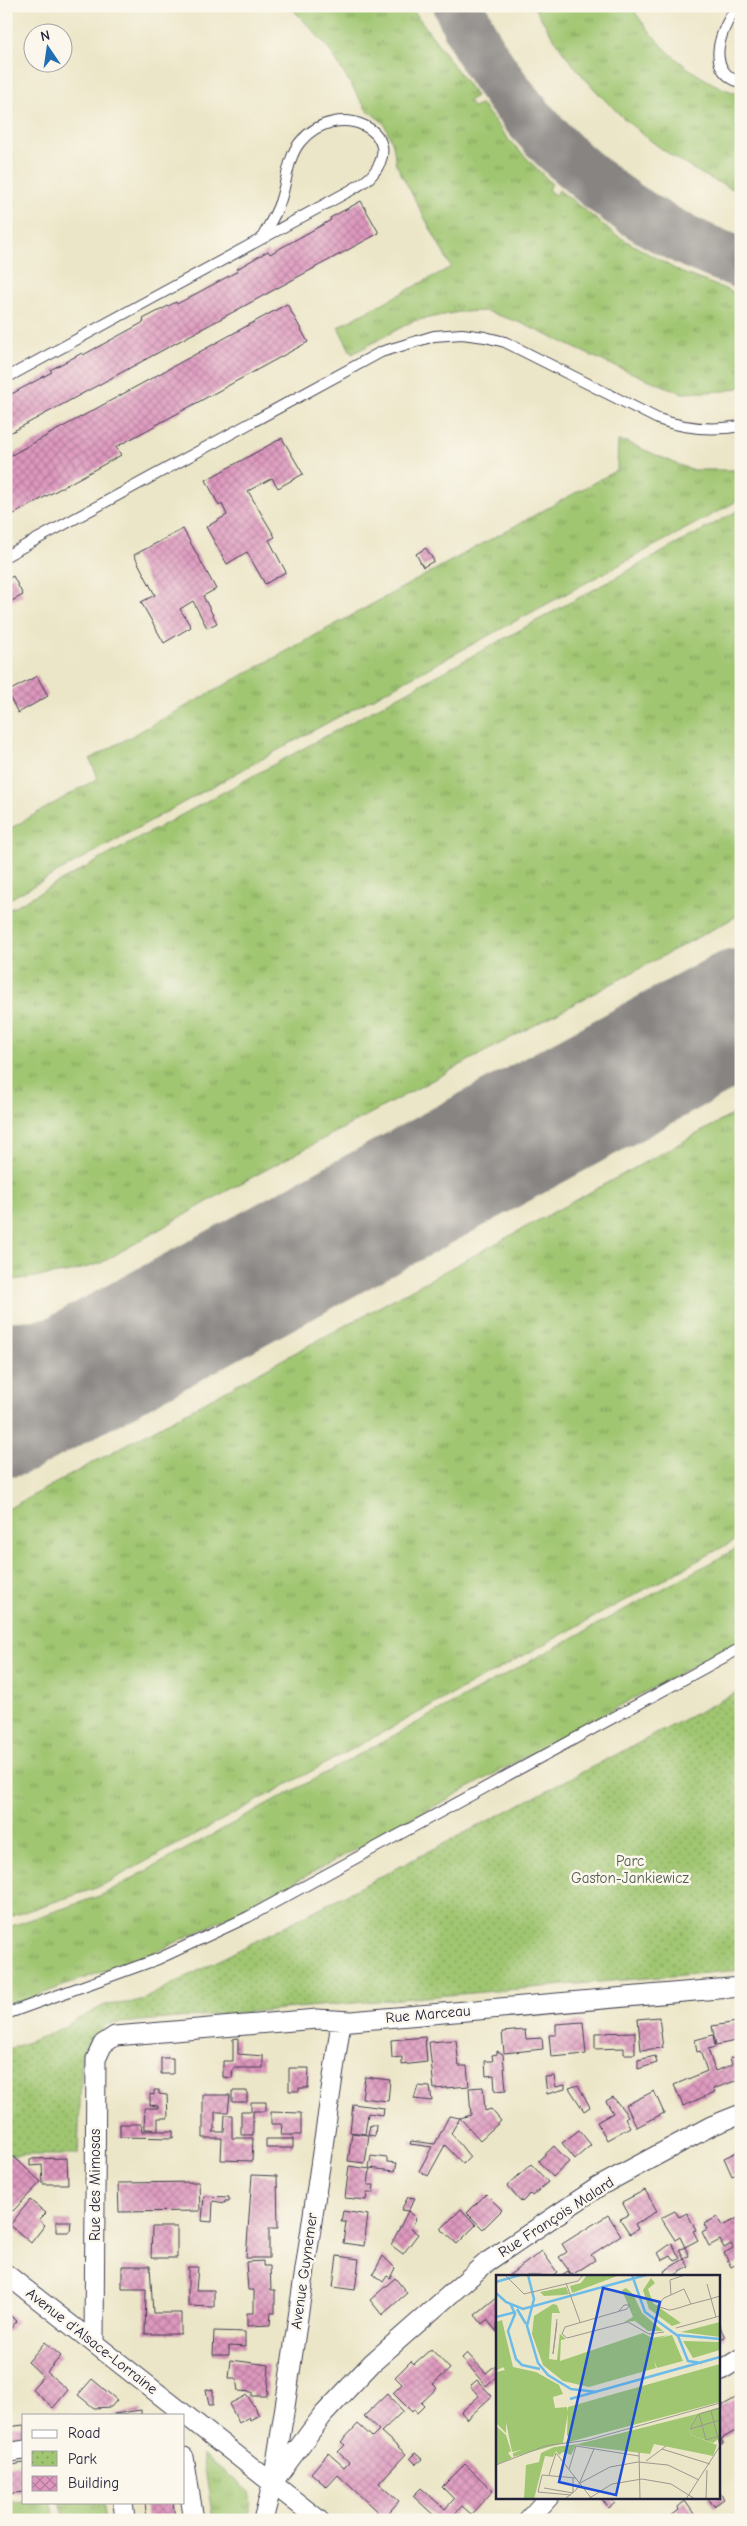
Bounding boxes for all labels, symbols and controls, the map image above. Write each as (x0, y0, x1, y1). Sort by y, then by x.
north arrow (22, 22, 72, 72)
text: N (39, 27, 52, 45)
park label: Parc Gaston-Jankiewicz (571, 1852, 689, 1887)
street label: Rue Marceau (385, 2001, 471, 2027)
street label: Rue des Mimosas (86, 2129, 104, 2241)
street label: Rue François Malard (495, 2173, 617, 2261)
street label: Avenue Guynemer (287, 2212, 321, 2330)
inset map (496, 2275, 720, 2498)
street label: Avenue d'Alsace-Lorraine (23, 2284, 162, 2398)
legend (22, 2414, 185, 2504)
text: Road (68, 2424, 100, 2442)
text: Park (68, 2450, 97, 2468)
text: Building (68, 2474, 119, 2492)

